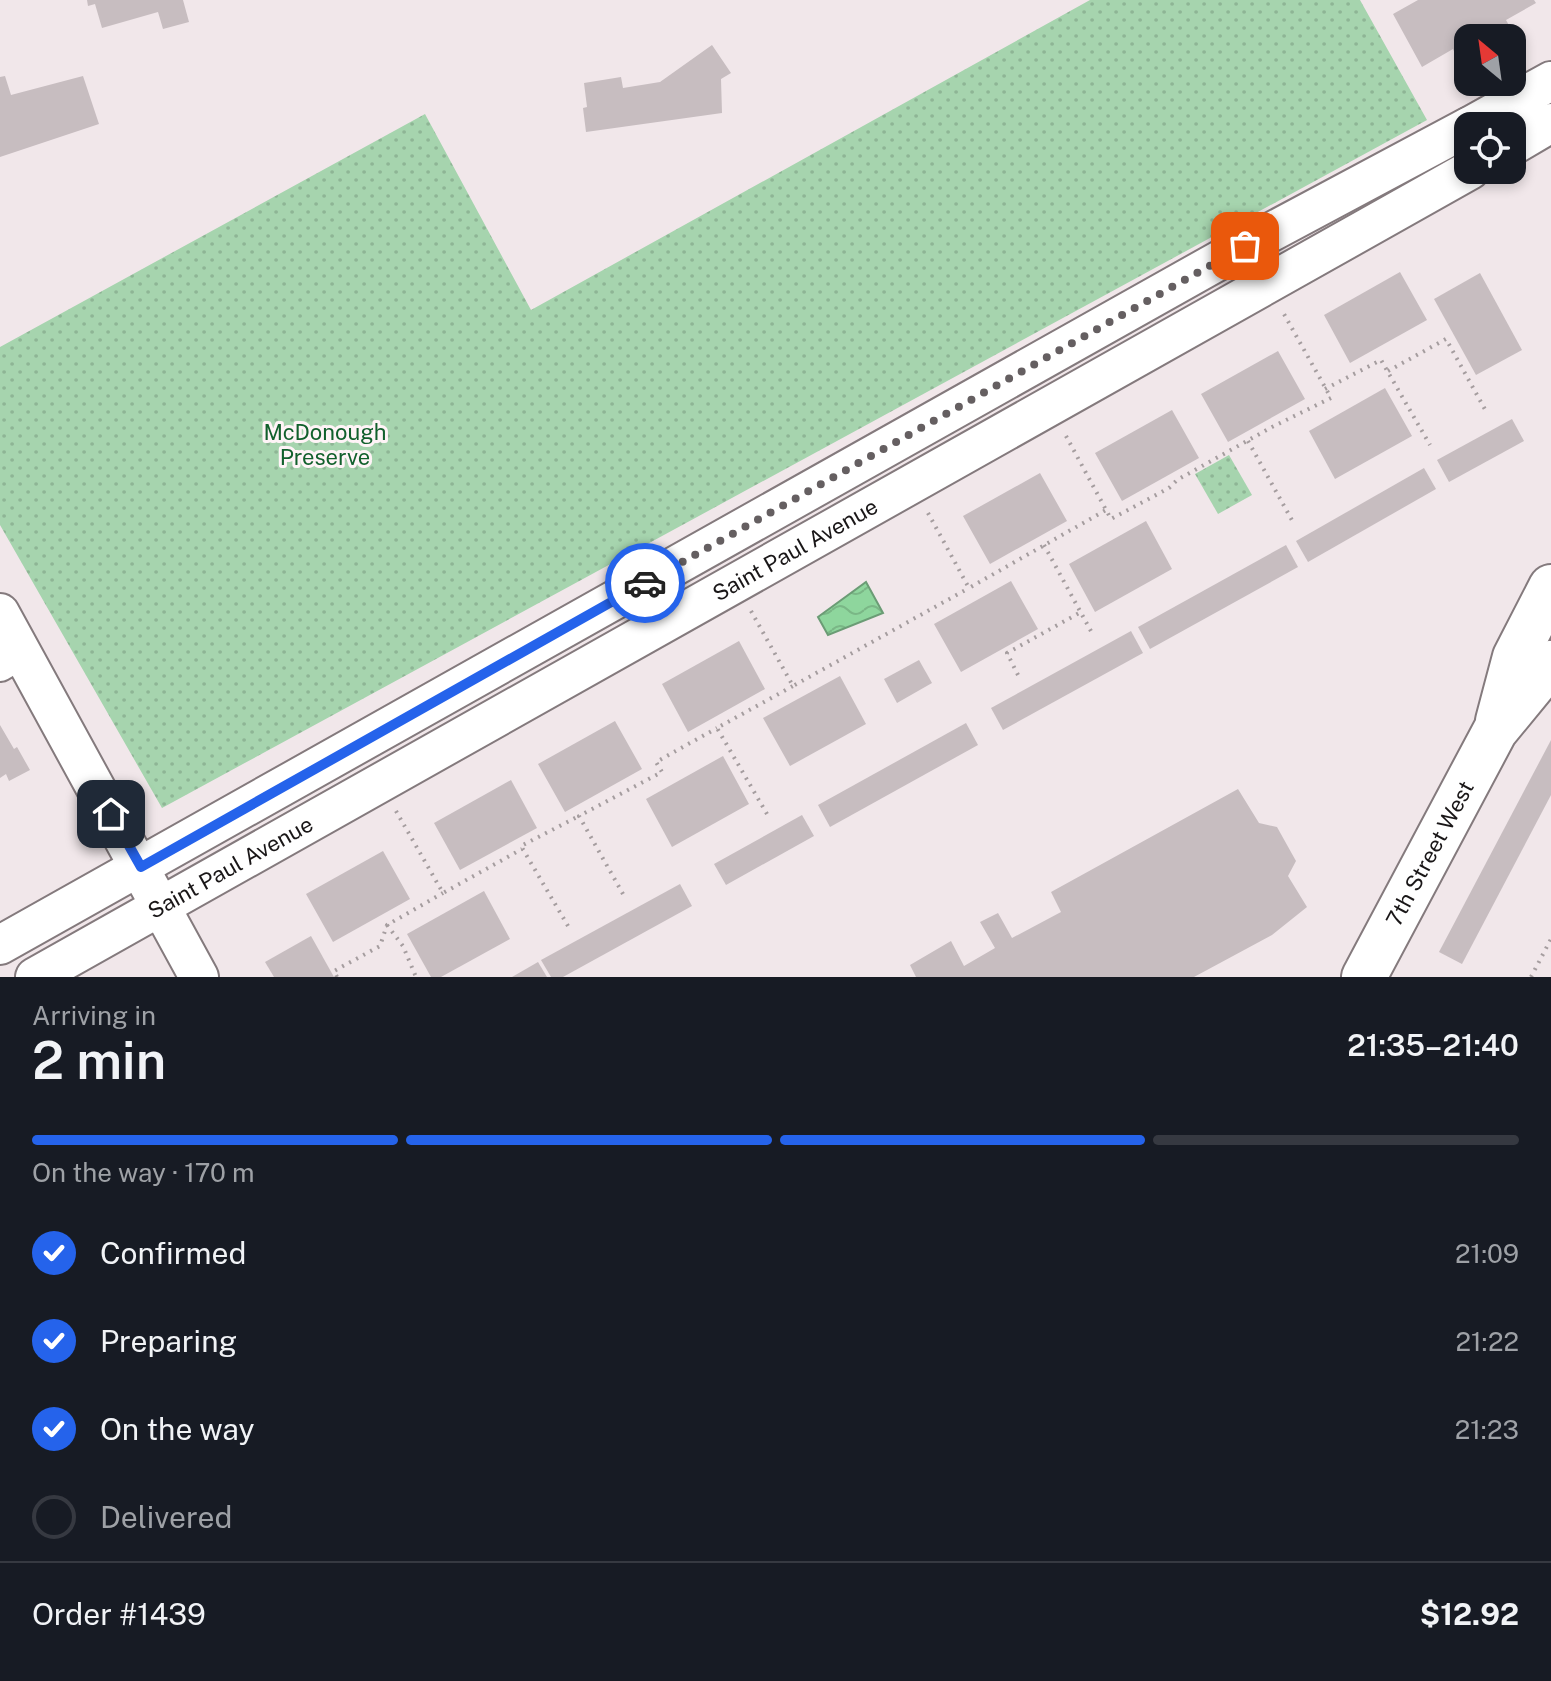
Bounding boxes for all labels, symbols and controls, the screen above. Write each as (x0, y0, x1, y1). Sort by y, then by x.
north arrow (1454, 24, 1526, 96)
map controls (1454, 24, 1526, 184)
button: locate (1454, 112, 1526, 184)
pin (1211, 212, 1279, 280)
icon: bag (1223, 224, 1267, 268)
park label: McDonough Preserve (263, 419, 387, 470)
street label: Saint Paul Avenue (708, 493, 882, 606)
courier (605, 543, 685, 623)
icon: car (623, 561, 667, 605)
street label: 7th Street West (1381, 776, 1479, 931)
pin (77, 780, 145, 848)
icon: home (89, 792, 133, 836)
street label: Saint Paul Avenue (143, 810, 317, 924)
text: Arriving in (32, 1000, 156, 1031)
text: 21:35–21:40 (1347, 1027, 1519, 1063)
text: 2 min (32, 1030, 166, 1091)
text: On the way · 170 m (32, 1157, 255, 1188)
icon: check (32, 1231, 76, 1275)
text: Confirmed (100, 1235, 246, 1271)
text: 21:09 (1455, 1238, 1519, 1269)
icon: check (32, 1319, 76, 1363)
text: Preparing (100, 1323, 237, 1359)
text: 21:22 (1456, 1326, 1519, 1357)
icon: check (32, 1407, 76, 1451)
text: On the way (100, 1411, 254, 1447)
text: 21:23 (1455, 1414, 1519, 1445)
text: Delivered (100, 1499, 232, 1535)
text: Order #1439 (32, 1596, 206, 1632)
text: $12.92 (1420, 1596, 1519, 1632)

